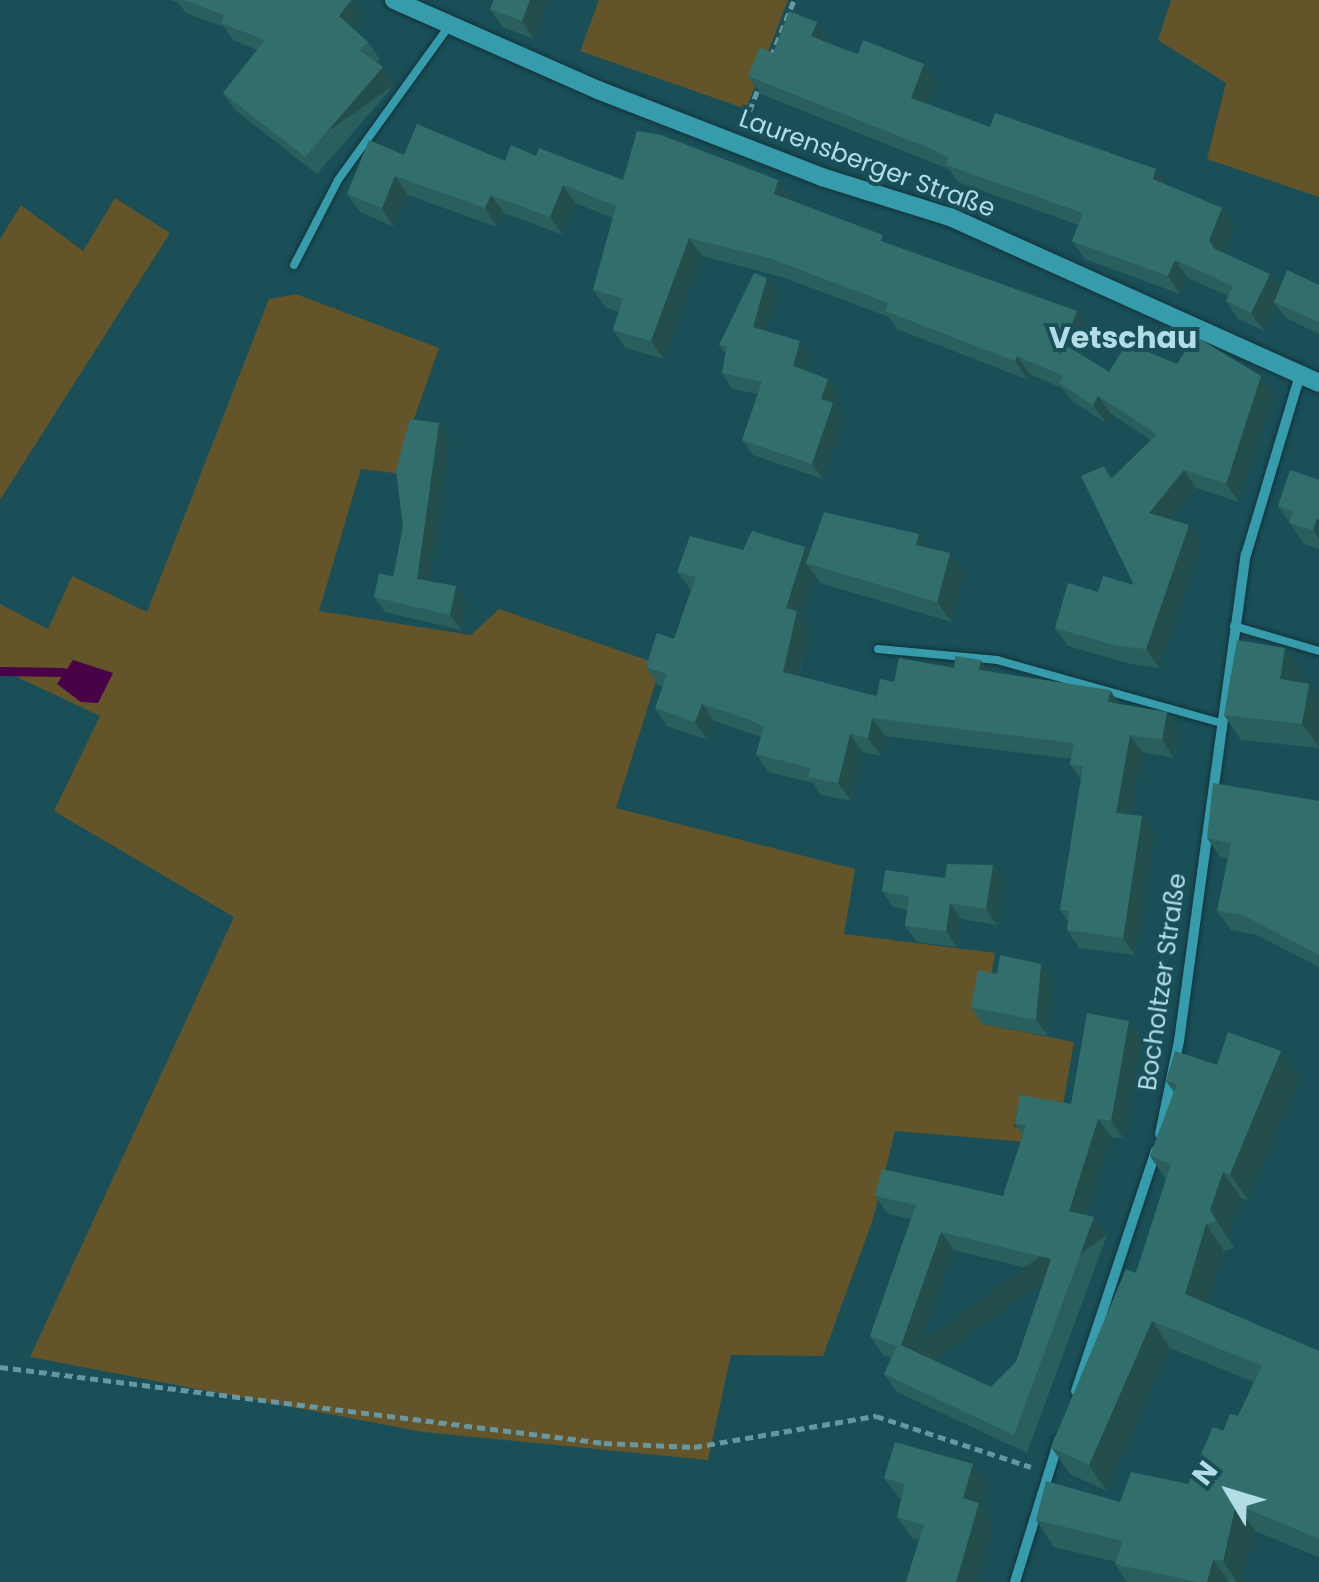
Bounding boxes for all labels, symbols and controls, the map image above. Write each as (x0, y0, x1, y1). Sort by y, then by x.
street label: Laurensberger Straße (735, 104, 999, 224)
district label: Vetschau (1049, 320, 1197, 356)
street label: Bocholtzer Straße (1133, 871, 1193, 1093)
north arrow (1179, 1442, 1279, 1542)
text: N (1183, 1453, 1227, 1494)

